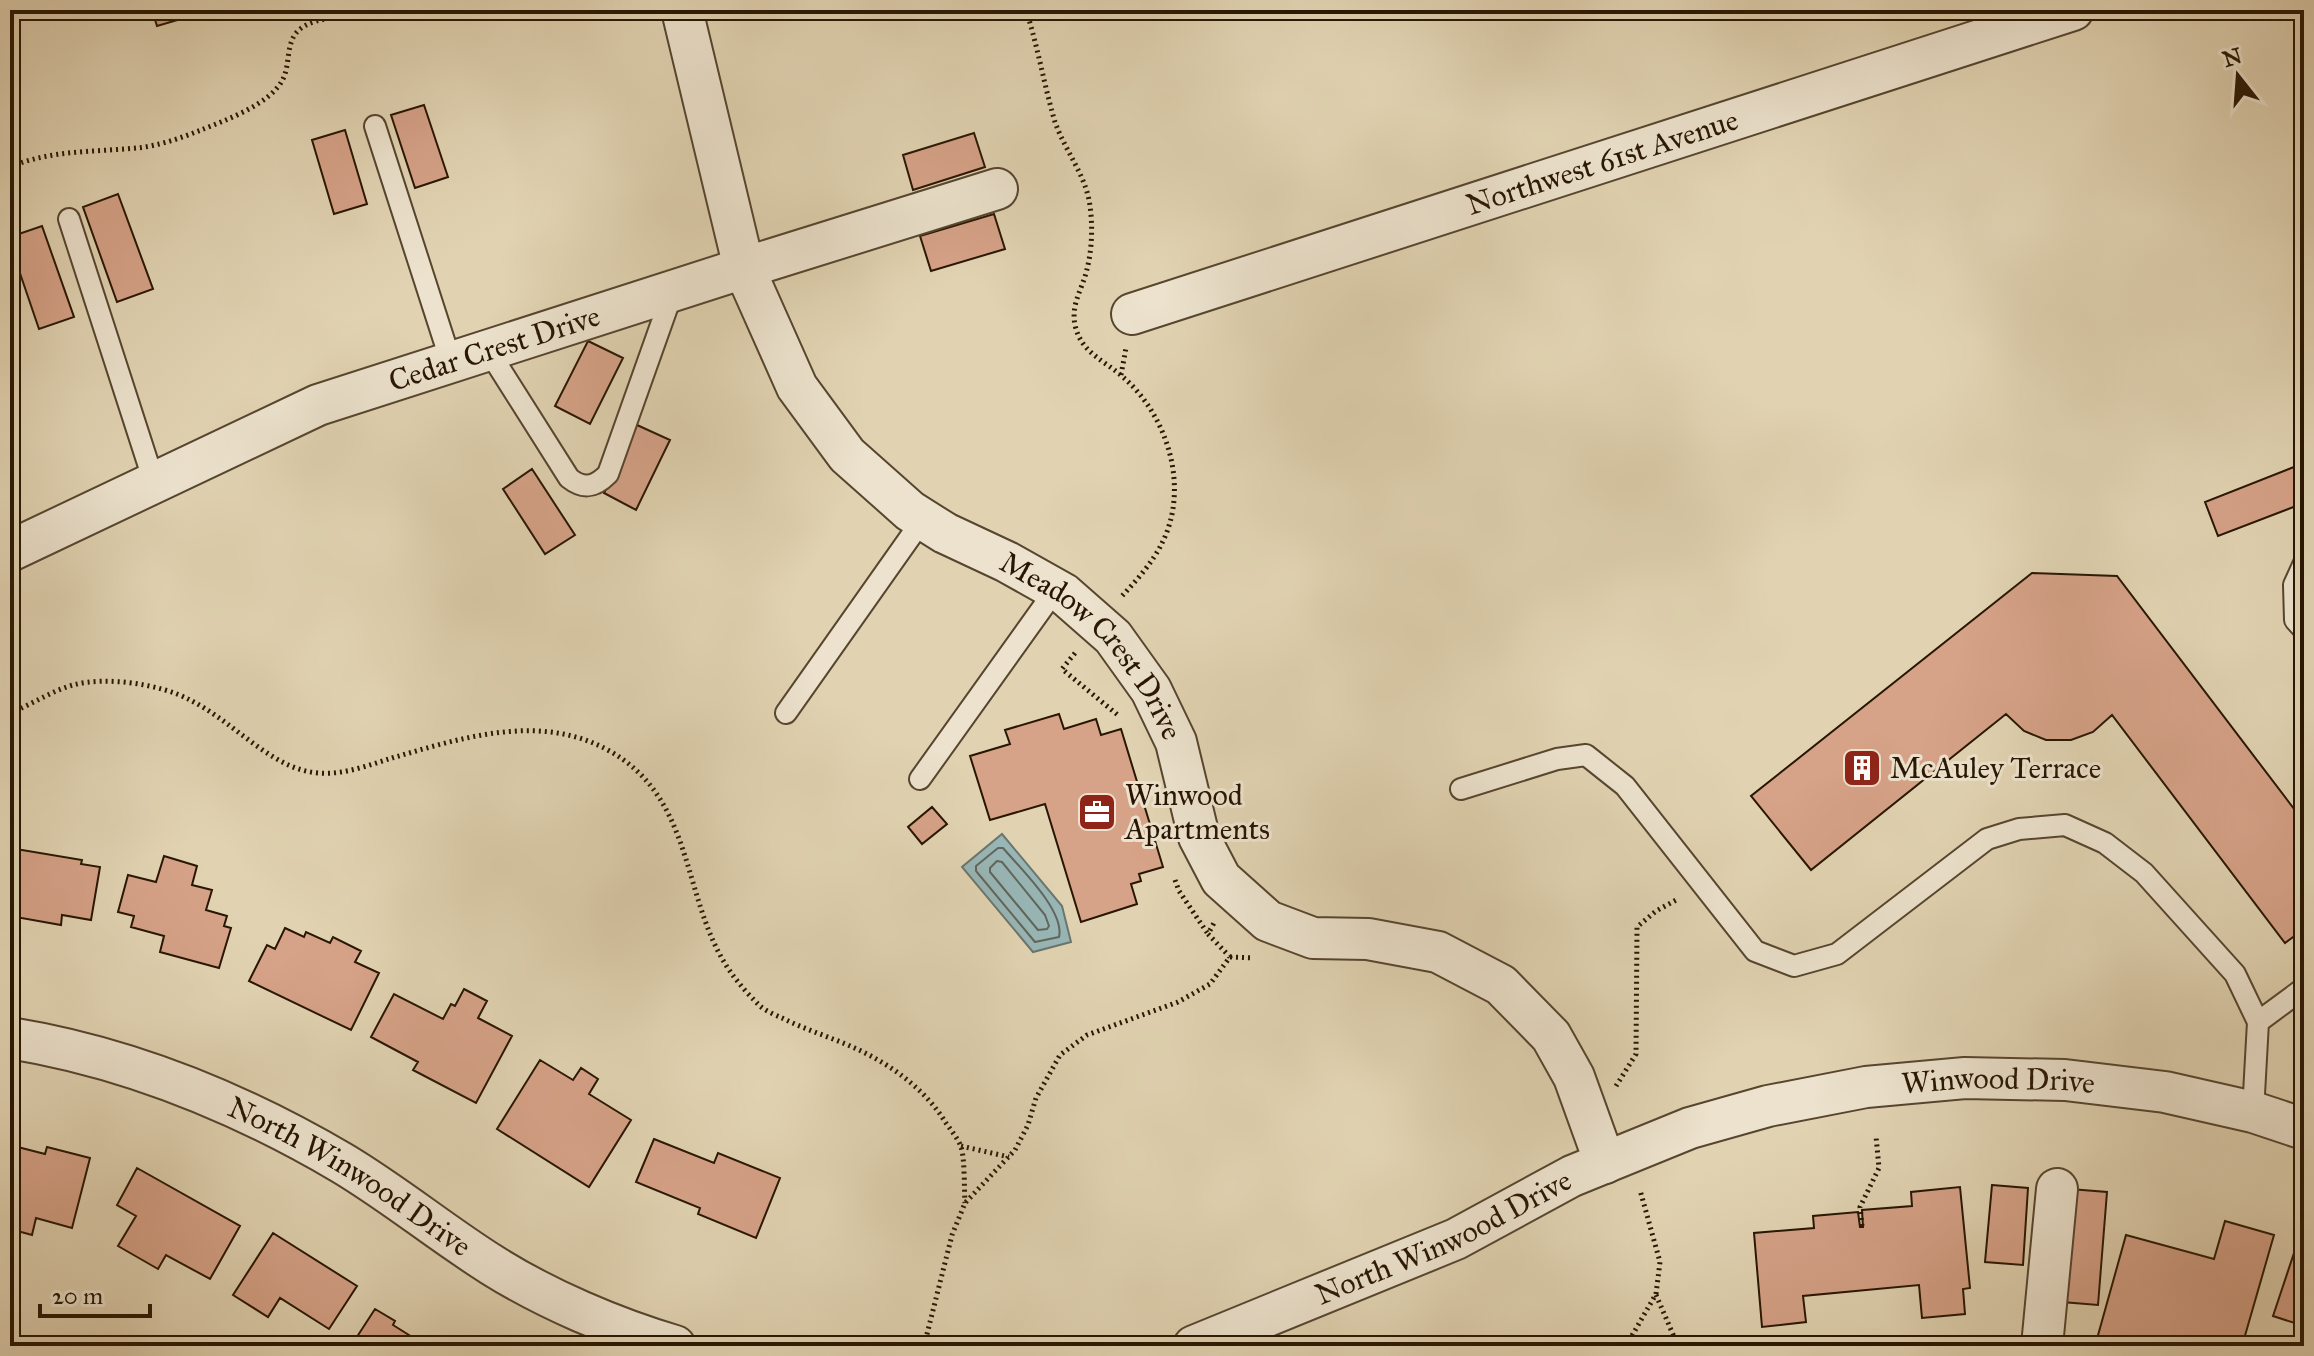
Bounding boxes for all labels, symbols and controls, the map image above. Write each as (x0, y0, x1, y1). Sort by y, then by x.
north arrow (2198, 36, 2278, 116)
text: N (2219, 42, 2245, 73)
street label: Northwest 61st Avenue (1462, 101, 1743, 223)
street label: Cedar Crest Drive (384, 298, 604, 399)
street label: Meadow Crest Drive (994, 544, 1190, 746)
building icon: McAuley Terrace (1841, 747, 1883, 789)
place label: McAuley Terrace (1890, 750, 2101, 786)
place label: Winwood Apartments (1123, 777, 1270, 847)
office icon: Winwood Apartments (1076, 791, 1118, 833)
street label: Winwood Drive (1900, 1059, 2097, 1102)
street label: North Winwood Drive (222, 1089, 478, 1264)
street label: North Winwood Drive (1310, 1162, 1577, 1313)
scale bar (40, 1268, 150, 1318)
text: 20 m (52, 1281, 103, 1311)

